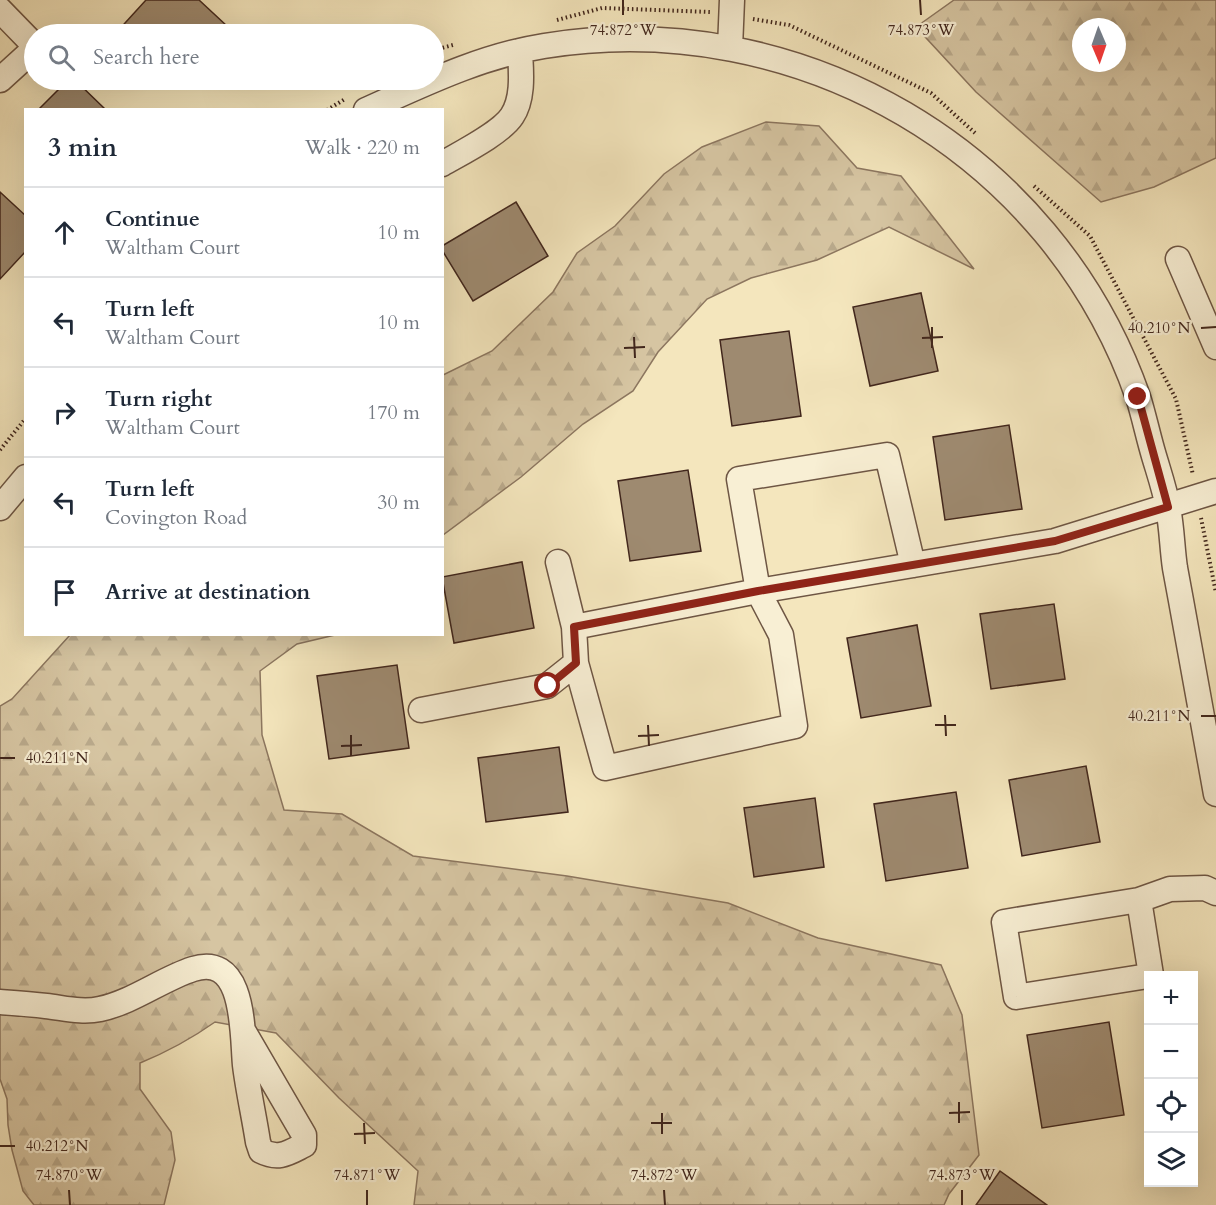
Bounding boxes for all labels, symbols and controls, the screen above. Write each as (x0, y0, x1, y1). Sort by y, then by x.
north arrow (1072, 18, 1126, 72)
text: 74.872°W (590, 20, 657, 40)
text: 74.873°W (888, 20, 955, 40)
search box (24, 24, 444, 90)
icon: search (45, 41, 78, 74)
text: Search here (93, 42, 200, 72)
text: 3 min (48, 130, 117, 165)
text: Walk · 220 m (305, 134, 420, 161)
text: Continue (105, 204, 200, 234)
icon: ahead (48, 216, 81, 249)
text: 10 m (377, 219, 420, 246)
text: Waltham Court (105, 234, 240, 261)
text: Turn left (105, 294, 194, 324)
icon: left (48, 306, 81, 339)
text: 10 m (377, 309, 420, 336)
text: 40.210°N (1128, 318, 1191, 338)
text: Waltham Court (105, 324, 240, 351)
route end (1124, 383, 1150, 409)
text: Turn right (105, 384, 212, 414)
icon: right (48, 396, 81, 429)
text: 170 m (367, 399, 420, 426)
text: Waltham Court (105, 414, 240, 441)
text: Turn left (105, 474, 194, 504)
icon: left (48, 486, 81, 519)
text: 30 m (377, 489, 420, 516)
text: Covington Road (105, 504, 247, 531)
icon: arrive (48, 576, 81, 609)
text: Arrive at destination (105, 577, 310, 607)
route start (534, 672, 560, 698)
text: 40.211°N (1128, 706, 1191, 726)
text: 40.211°N (26, 748, 89, 768)
map controls (1144, 971, 1198, 1187)
button: + (1144, 971, 1198, 1025)
button: − (1144, 1025, 1198, 1079)
button: locate (1144, 1079, 1198, 1133)
button: layers (1144, 1133, 1198, 1187)
text: 40.212°N (26, 1136, 89, 1156)
text: 74.870°W (36, 1165, 103, 1185)
text: 74.871°W (334, 1165, 401, 1185)
text: 74.872°W (631, 1165, 698, 1185)
text: 74.873°W (929, 1165, 996, 1185)

